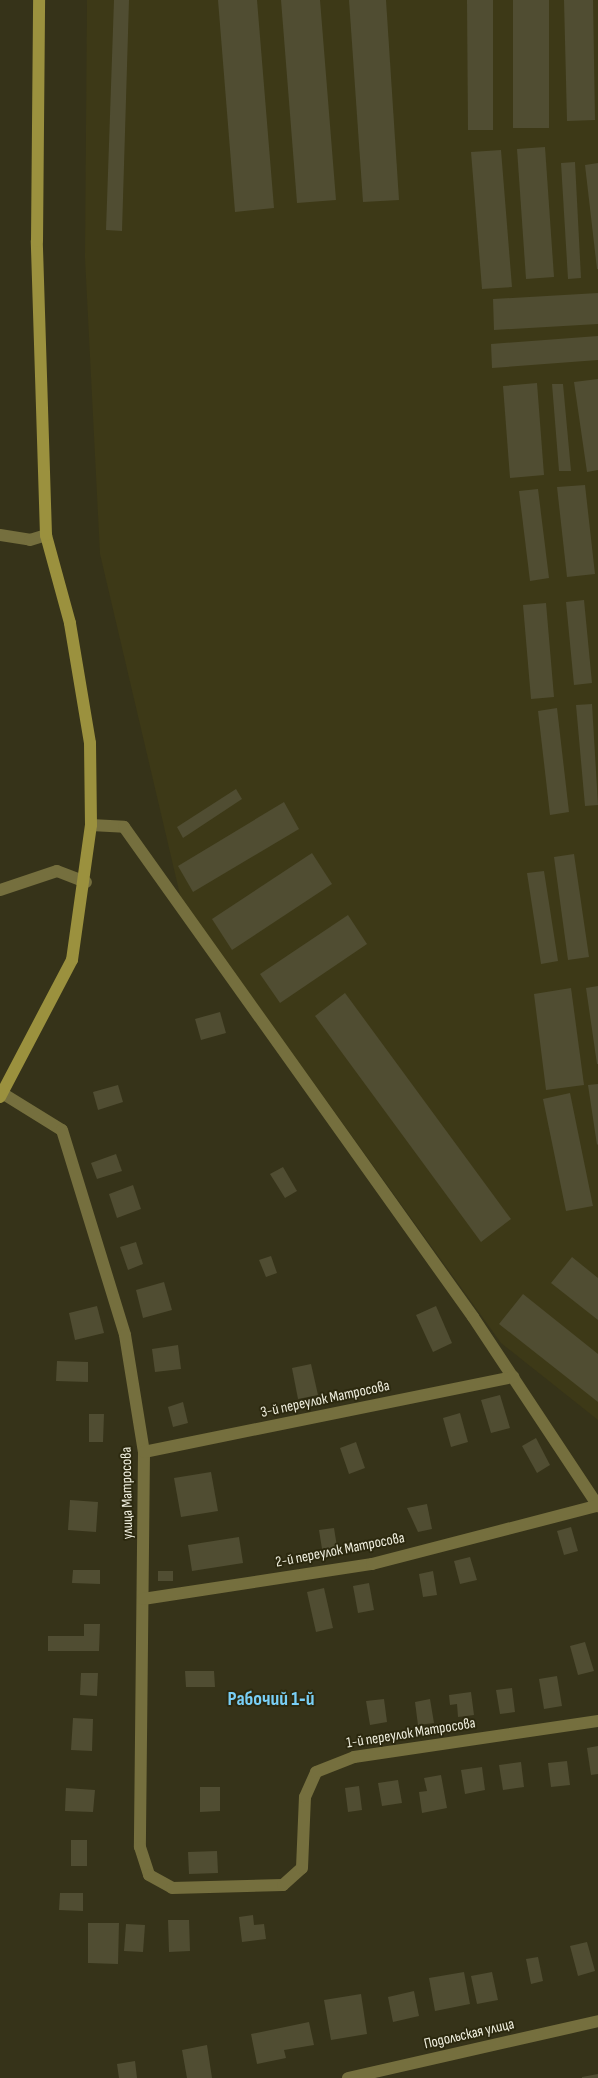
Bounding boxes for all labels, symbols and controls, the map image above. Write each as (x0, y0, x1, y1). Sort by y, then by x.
street label: 3-й переулок Матросова (259, 1377, 391, 1421)
street label: улица Матросова (117, 1447, 137, 1539)
street label: 2-й переулок Матросова (274, 1529, 406, 1571)
district label: Рабочий 1‑й (228, 1687, 314, 1711)
street label: 1-й переулок Матросова (345, 1714, 477, 1752)
street label: Подольская улица (422, 2015, 516, 2053)

